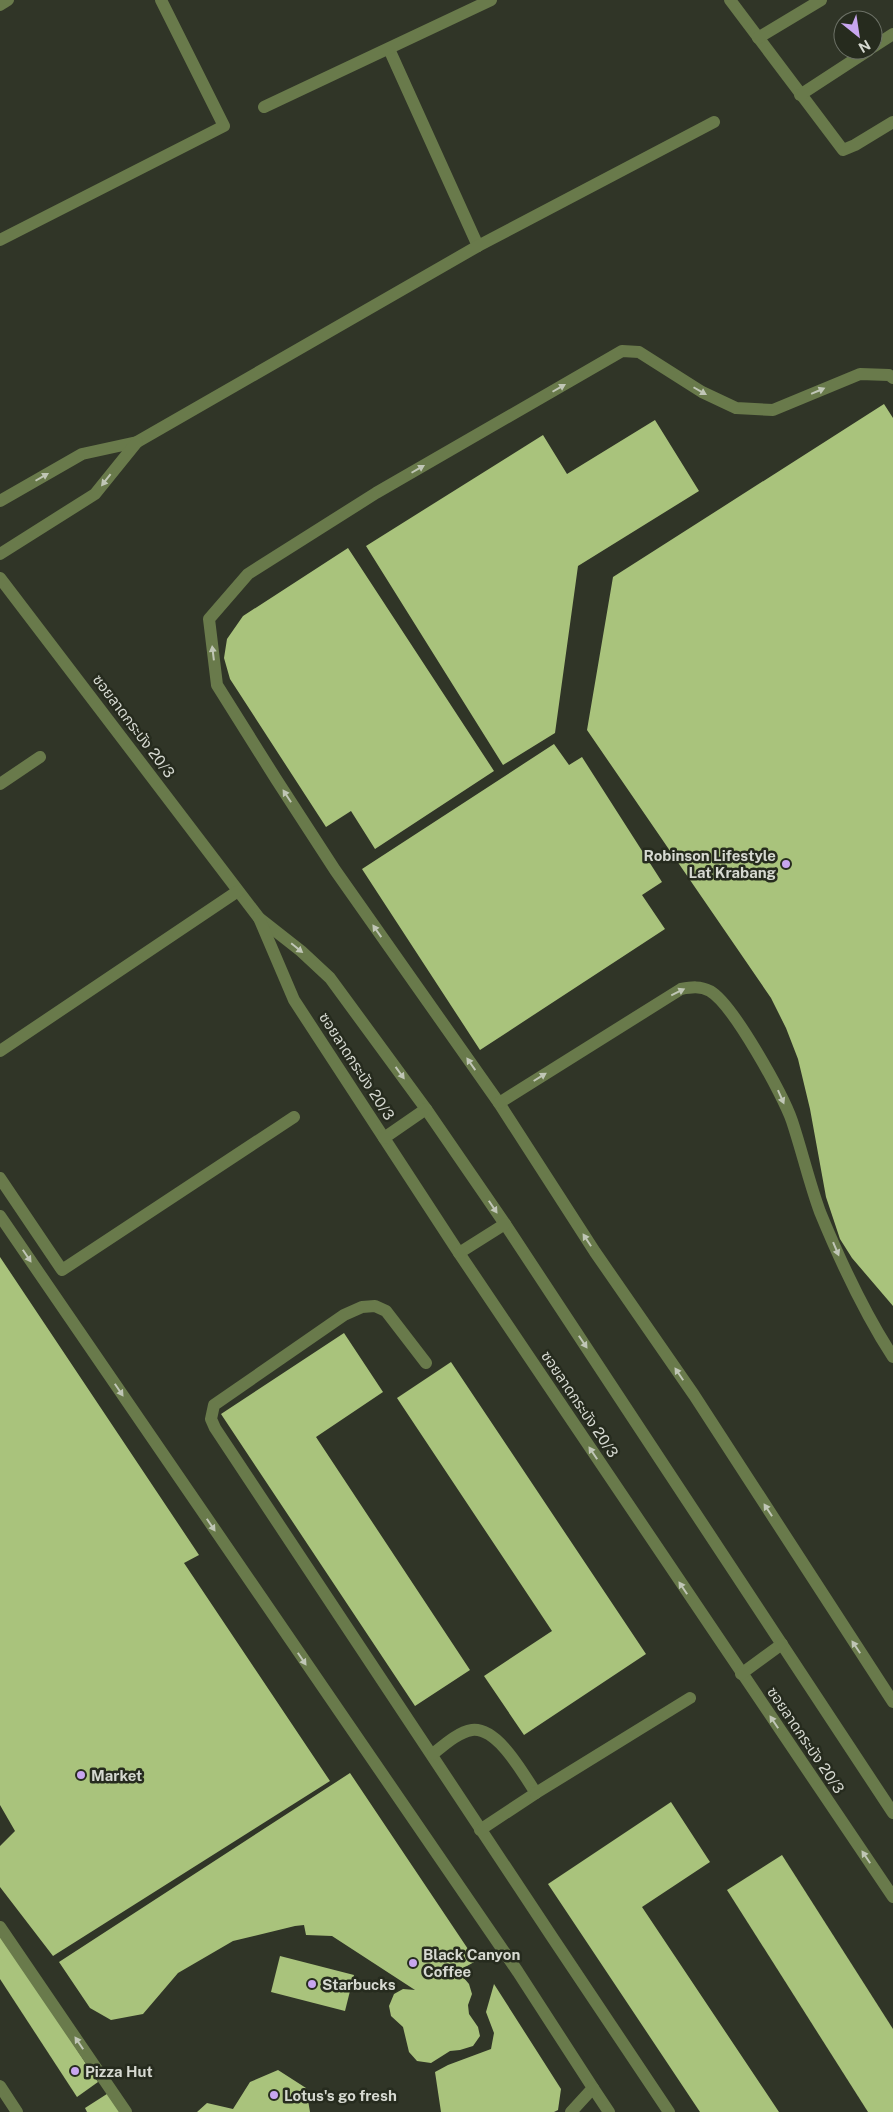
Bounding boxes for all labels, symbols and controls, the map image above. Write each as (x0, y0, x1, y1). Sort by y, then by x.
north arrow (833, 10, 883, 60)
text: N (856, 37, 873, 56)
one-way arrow (552, 383, 565, 392)
one-way arrow (693, 387, 708, 395)
one-way arrow (811, 387, 825, 395)
one-way arrow (411, 464, 425, 473)
one-way arrow (36, 472, 49, 481)
one-way arrow (101, 473, 112, 486)
one-way arrow (209, 645, 217, 661)
street label: ซอยลาดกระบัง 20/3 (90, 671, 178, 781)
one-way arrow (282, 789, 292, 802)
place label: Robinson Lifestyle Lat Krabang (644, 847, 777, 881)
marker: Robinson Lifestyle Lat Krabang (780, 858, 792, 870)
one-way arrow (372, 924, 382, 937)
one-way arrow (291, 943, 304, 954)
one-way arrow (670, 987, 685, 996)
street label: ซอยลาดกระบัง 20/3 (316, 1009, 398, 1123)
one-way arrow (466, 1057, 476, 1070)
one-way arrow (395, 1067, 405, 1080)
one-way arrow (533, 1073, 546, 1082)
one-way arrow (777, 1090, 785, 1104)
one-way arrow (488, 1200, 498, 1214)
one-way arrow (582, 1233, 592, 1247)
one-way arrow (833, 1242, 841, 1256)
one-way arrow (23, 1250, 32, 1263)
one-way arrow (578, 1335, 588, 1349)
street label: ซอยลาดกระบัง 20/3 (538, 1348, 622, 1460)
one-way arrow (674, 1367, 684, 1381)
one-way arrow (114, 1384, 124, 1397)
one-way arrow (588, 1446, 597, 1459)
one-way arrow (763, 1503, 773, 1517)
one-way arrow (206, 1518, 216, 1531)
one-way arrow (678, 1581, 688, 1594)
one-way arrow (851, 1640, 861, 1653)
one-way arrow (297, 1652, 307, 1666)
street label: ซอยลาดกระบัง 20/3 (764, 1684, 848, 1796)
one-way arrow (769, 1716, 779, 1729)
place label: Market (91, 1767, 142, 1784)
marker: Market (75, 1769, 87, 1781)
one-way arrow (861, 1850, 870, 1863)
place label: Black Canyon Coffee (423, 1946, 520, 1980)
marker: Black Canyon Coffee (407, 1957, 419, 1969)
place label: Starbucks (322, 1976, 396, 1993)
marker: Starbucks (306, 1978, 318, 1990)
one-way arrow (74, 2036, 83, 2050)
place label: Pizza Hut (85, 2063, 153, 2080)
marker: Pizza Hut (69, 2065, 81, 2077)
place label: Lotus's go fresh (284, 2087, 397, 2104)
marker: Lotus's go fresh (268, 2089, 280, 2101)

